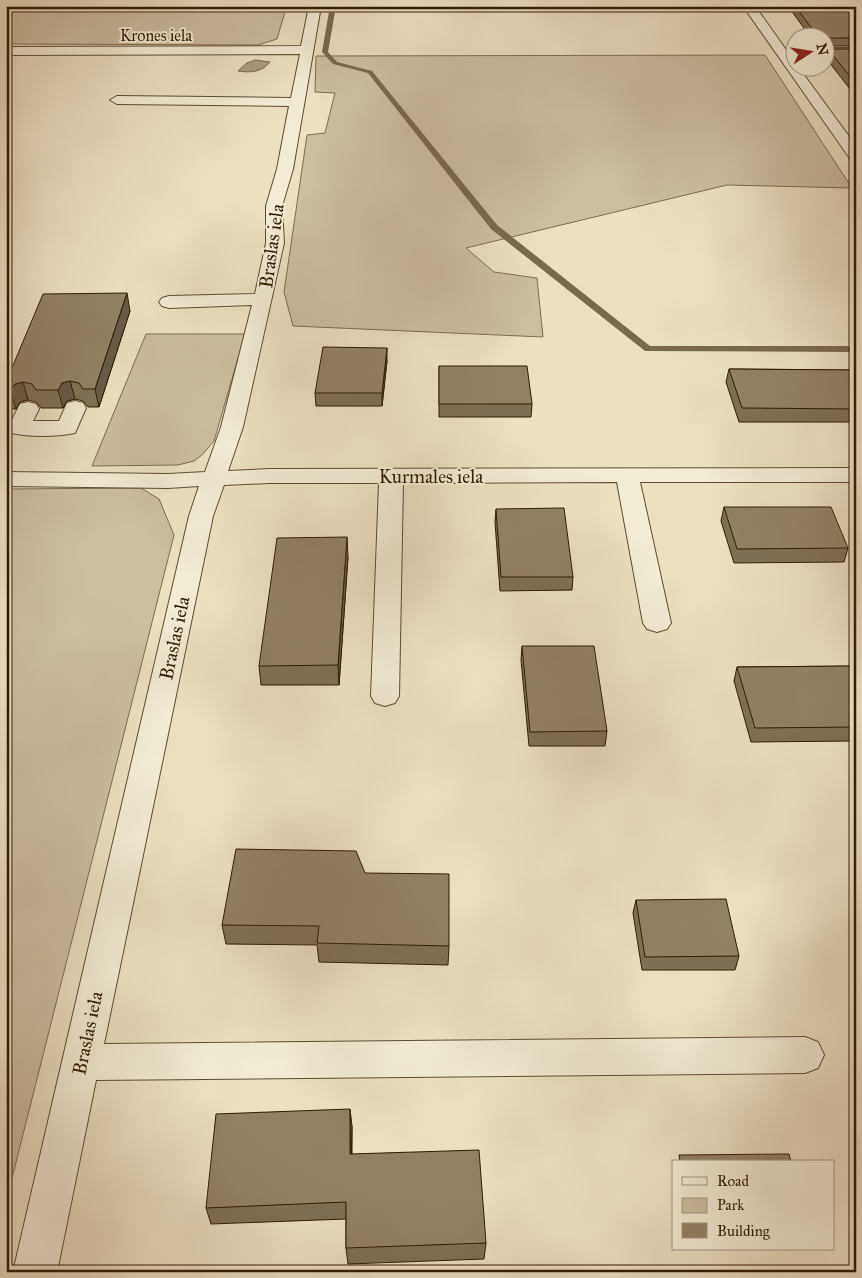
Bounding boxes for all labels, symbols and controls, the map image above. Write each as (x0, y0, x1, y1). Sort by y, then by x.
street label: Krones iela (120, 26, 192, 45)
north arrow (784, 28, 834, 78)
text: N (813, 42, 832, 57)
street label: Braslas iela (254, 201, 289, 290)
street label: Kurmales iela (379, 465, 484, 488)
street label: Braslas iela (154, 593, 195, 682)
street label: Braslas iela (67, 988, 108, 1077)
legend (672, 1160, 834, 1250)
text: Road (717, 1172, 749, 1190)
text: Park (717, 1196, 744, 1214)
text: Building (717, 1222, 771, 1240)

